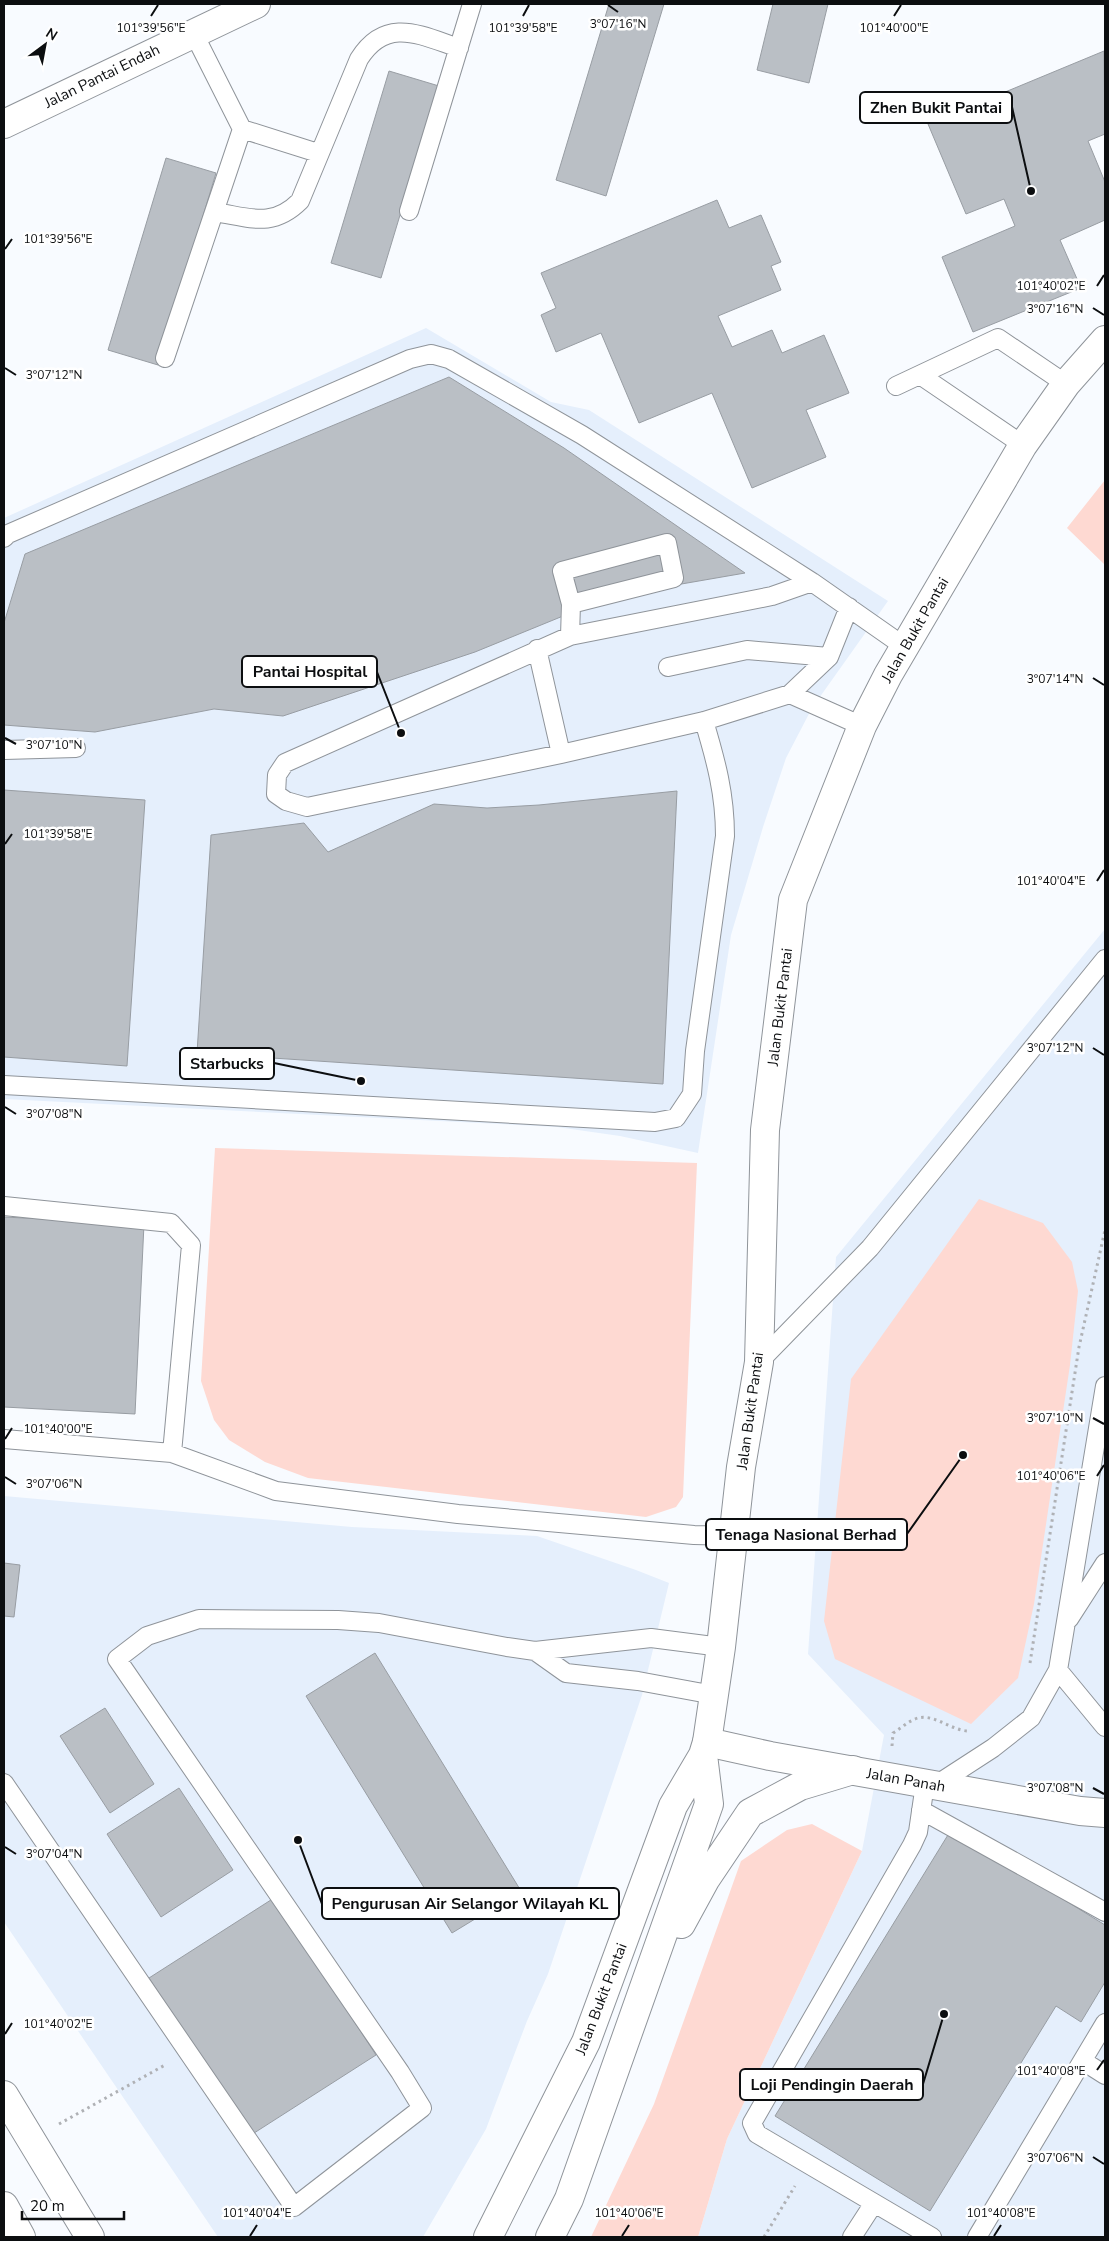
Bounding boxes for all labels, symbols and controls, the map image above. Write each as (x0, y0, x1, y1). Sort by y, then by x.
text: 3°07'16"N (590, 16, 646, 32)
north arrow (20, 20, 70, 70)
text: 101°39'56"E (116, 20, 186, 36)
text: 101°39'58"E (488, 20, 558, 36)
text: 101°40'00"E (859, 20, 929, 36)
text: N (42, 24, 61, 45)
street label: Jalan Pantai Endah (40, 39, 163, 113)
callout: Zhen Bukit Pantai (860, 92, 1012, 123)
text: Zhen Bukit Pantai (870, 97, 1002, 119)
text: 101°39'56"E (23, 231, 93, 247)
text: 101°40'02"E (1016, 278, 1086, 294)
text: 3°07'16"N (1027, 301, 1083, 317)
text: 3°07'12"N (26, 367, 82, 383)
street label: Jalan Bukit Pantai (876, 574, 953, 687)
callout: Pantai Hospital (242, 656, 377, 687)
text: Pantai Hospital (253, 661, 367, 683)
text: 3°07'14"N (1027, 671, 1083, 687)
text: 3°07'10"N (26, 737, 82, 753)
text: 101°39'58"E (23, 826, 93, 842)
text: 101°40'04"E (1016, 873, 1086, 889)
street label: Jalan Bukit Pantai (763, 947, 797, 1068)
text: 3°07'12"N (1027, 1040, 1083, 1056)
callout: Starbucks (180, 1048, 274, 1079)
text: Starbucks (190, 1053, 264, 1075)
text: 3°07'08"N (26, 1106, 82, 1122)
street label: Jalan Bukit Pantai (732, 1351, 768, 1472)
text: 3°07'10"N (1027, 1410, 1083, 1426)
text: 101°40'00"E (23, 1421, 93, 1437)
text: 101°40'06"E (1016, 1468, 1086, 1484)
text: 3°07'06"N (26, 1476, 82, 1492)
callout: Tenaga Nasional Berhad (706, 1519, 907, 1550)
text: Tenaga Nasional Berhad (715, 1524, 897, 1546)
street label: Jalan Panah (864, 1763, 947, 1797)
text: 3°07'08"N (1027, 1780, 1083, 1796)
text: 3°07'04"N (26, 1846, 82, 1862)
callout: Pengurusan Air Selangor Wilayah KL (322, 1888, 619, 1919)
text: Pengurusan Air Selangor Wilayah KL (332, 1893, 608, 1915)
street label: Jalan Bukit Pantai (570, 1940, 632, 2059)
text: 101°40'02"E (23, 2016, 93, 2032)
text: 101°40'08"E (1016, 2063, 1086, 2079)
callout: Loji Pendingin Daerah (740, 2069, 923, 2100)
text: Loji Pendingin Daerah (750, 2074, 914, 2096)
text: 3°07'06"N (1027, 2150, 1083, 2166)
scale bar (22, 2188, 125, 2220)
text: 20 m (30, 2196, 65, 2216)
text: 101°40'04"E (222, 2205, 292, 2221)
text: 101°40'06"E (594, 2205, 664, 2221)
text: 101°40'08"E (966, 2205, 1036, 2221)

